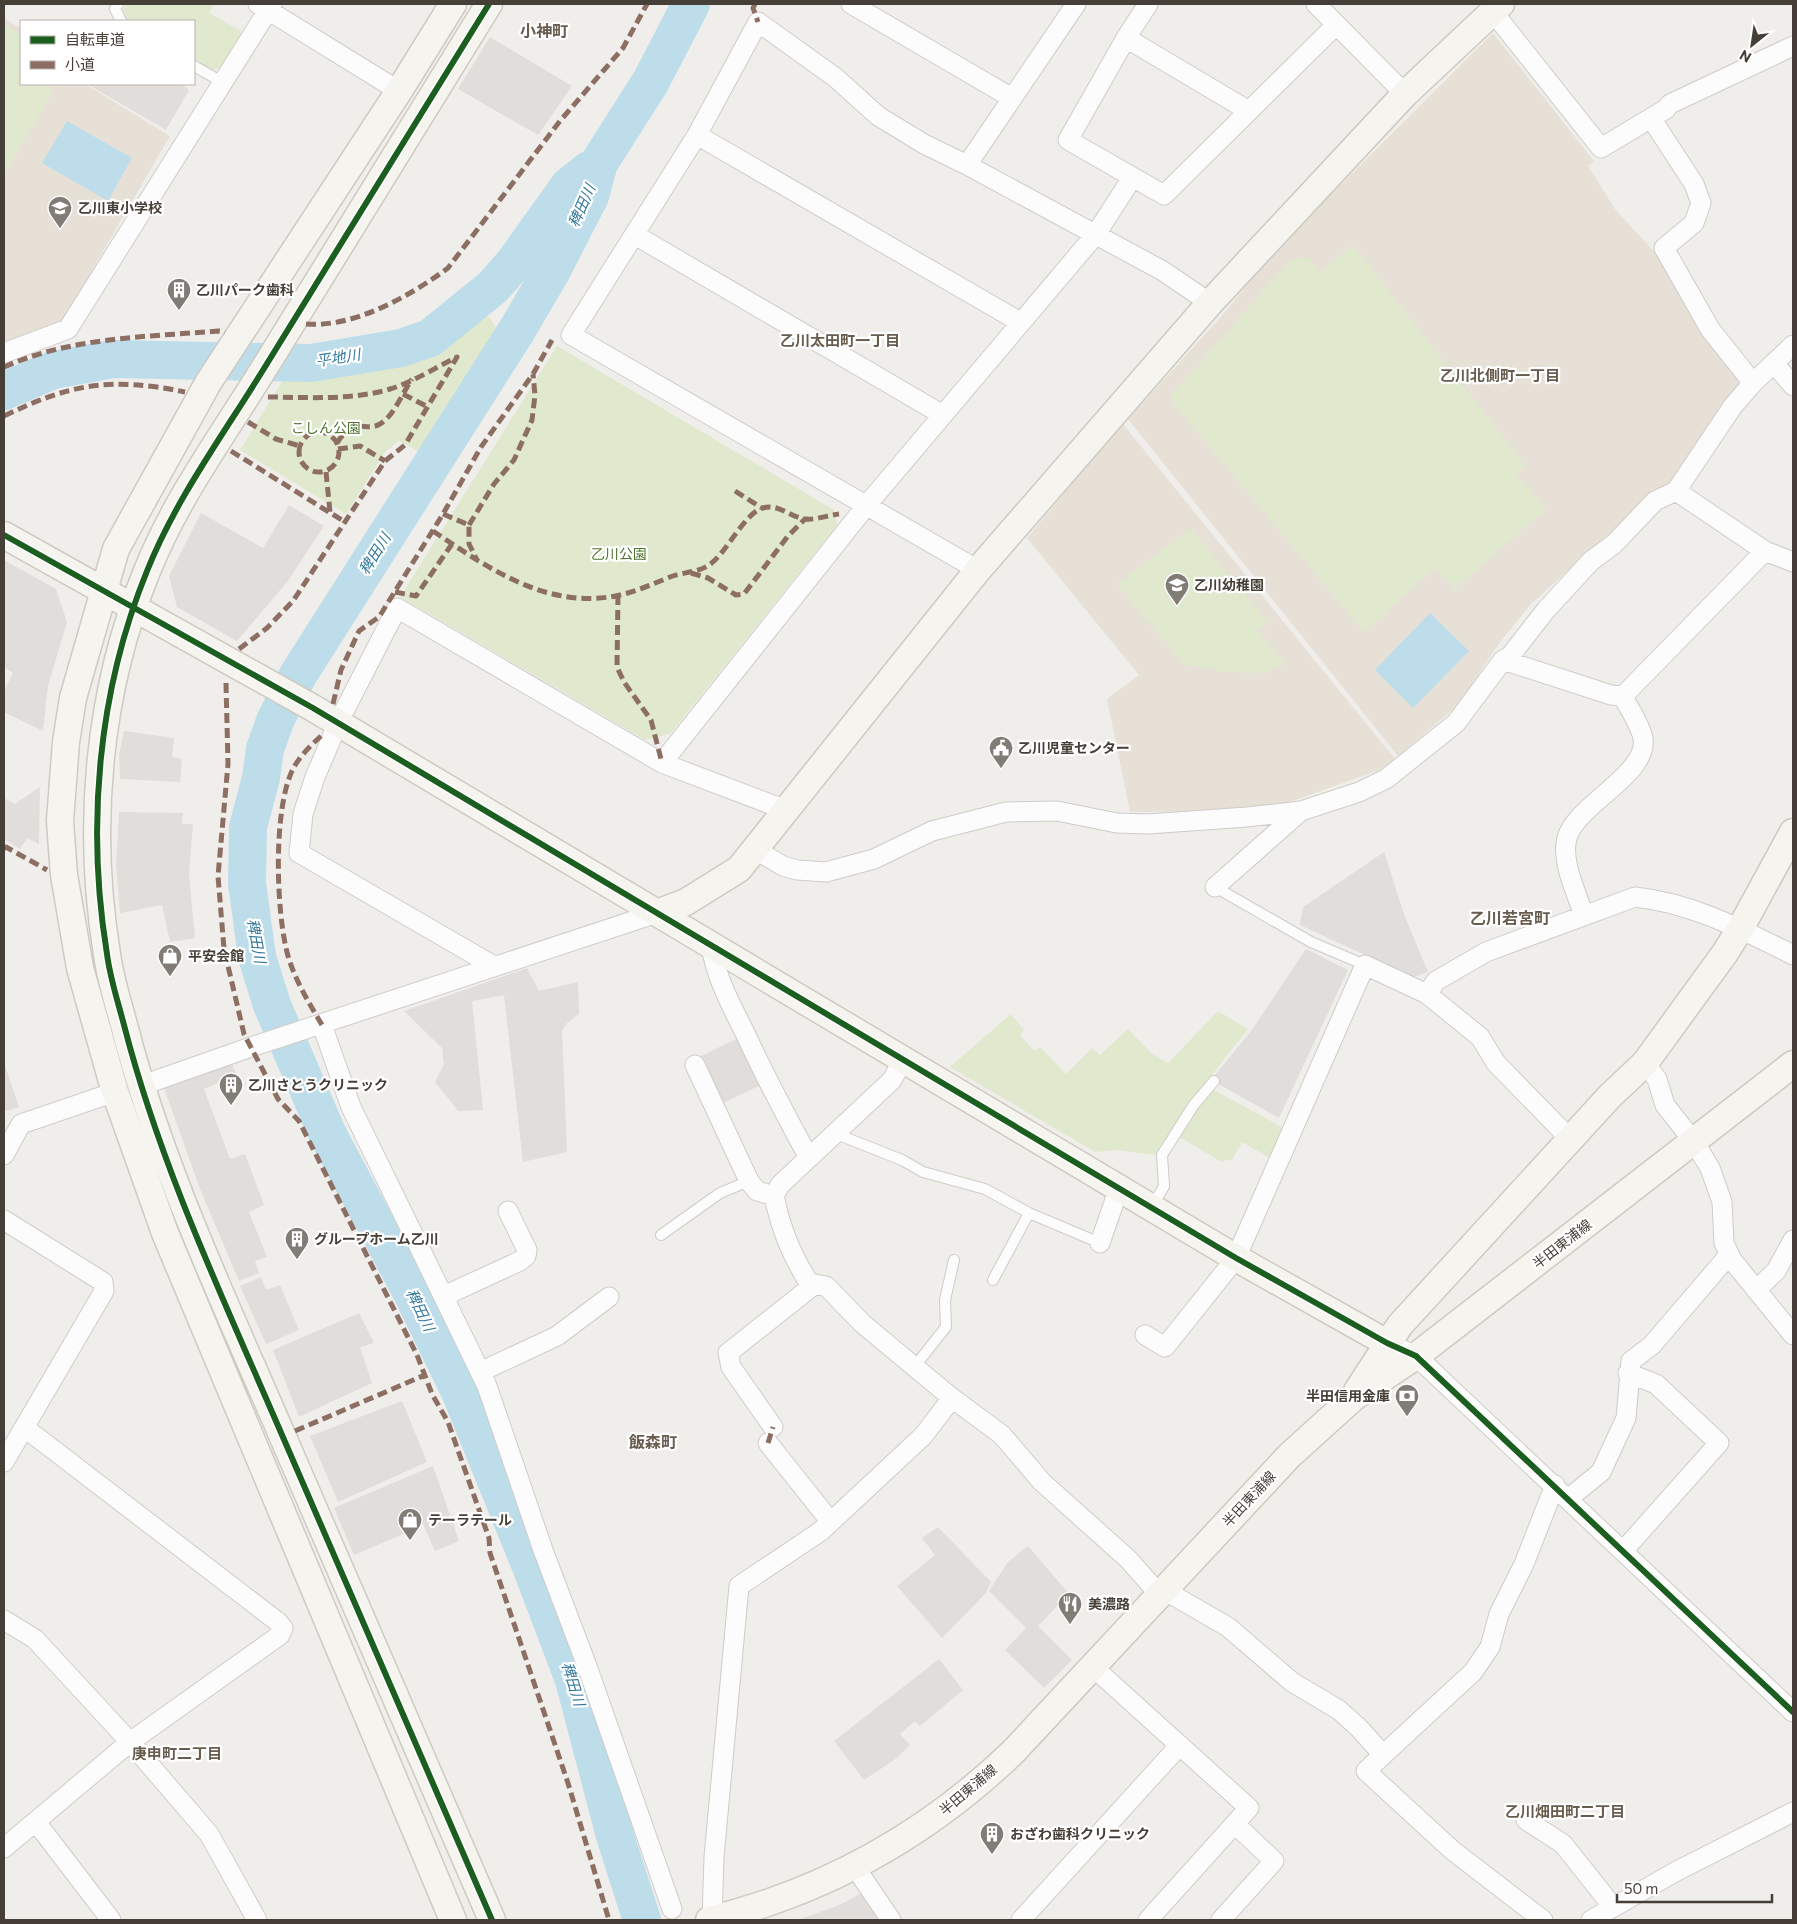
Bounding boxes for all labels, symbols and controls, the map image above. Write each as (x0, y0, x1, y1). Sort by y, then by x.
legend (20, 20, 195, 85)
north arrow (1727, 20, 1777, 70)
district label: 小神町 (520, 21, 568, 40)
text: 自転車道 (65, 30, 125, 48)
text: N (1736, 47, 1754, 67)
text: 小道 (65, 55, 95, 73)
water label: 稗田川 (564, 180, 599, 230)
school or university icon: 乙川東小学校 (47, 195, 73, 229)
place label: 乙川東小学校 (78, 199, 162, 216)
building icon: 乙川パーク歯科 (166, 277, 192, 311)
place label: 乙川パーク歯科 (196, 281, 294, 298)
district label: 乙川太田町一丁目 (780, 331, 900, 349)
water label: 平地川 (314, 344, 363, 369)
district label: 乙川北側町一丁目 (1440, 366, 1560, 384)
park label: こしん公園 (291, 419, 361, 436)
water label: 稗田川 (355, 528, 395, 577)
park label: 乙川公園 (591, 545, 647, 562)
school or university icon: 乙川幼稚園 (1164, 572, 1190, 606)
place label: 乙川幼稚園 (1194, 576, 1264, 593)
public building icon: 乙川児童センター (988, 735, 1014, 769)
place label: 乙川児童センター (1018, 739, 1130, 756)
district label: 乙川若宮町 (1470, 908, 1550, 927)
water label: 稗田川 (244, 917, 270, 967)
shop icon: 平安会館 (157, 943, 183, 977)
place label: 平安会館 (188, 947, 244, 964)
building icon: 乙川さとうクリニック (218, 1072, 244, 1106)
place label: 乙川さとうクリニック (248, 1076, 388, 1093)
street label: 半田東浦線 (1529, 1215, 1595, 1272)
building icon: グループホーム乙川 (284, 1226, 310, 1260)
place label: グループホーム乙川 (314, 1230, 439, 1247)
water label: 稗田川 (403, 1285, 440, 1336)
bank icon: 半田信用金庫 (1394, 1383, 1420, 1417)
place label: 半田信用金庫 (1306, 1387, 1390, 1404)
district label: 飯森町 (628, 1432, 677, 1451)
street label: 半田東浦線 (1219, 1467, 1279, 1530)
shop icon: テーラテール (397, 1507, 423, 1541)
place label: テーラテール (428, 1511, 512, 1528)
restaurant icon: 美濃路 (1057, 1591, 1083, 1625)
place label: 美濃路 (1088, 1595, 1130, 1612)
water label: 稗田川 (559, 1660, 590, 1710)
district label: 庚申町二丁目 (132, 1744, 222, 1762)
street label: 半田東浦線 (935, 1761, 1000, 1819)
district label: 乙川畑田町二丁目 (1505, 1802, 1625, 1820)
building icon: おざわ歯科クリニック (979, 1821, 1005, 1855)
place label: おざわ歯科クリニック (1010, 1825, 1150, 1842)
scale bar (1617, 1872, 1772, 1904)
text: 50 m (1624, 1879, 1658, 1897)

